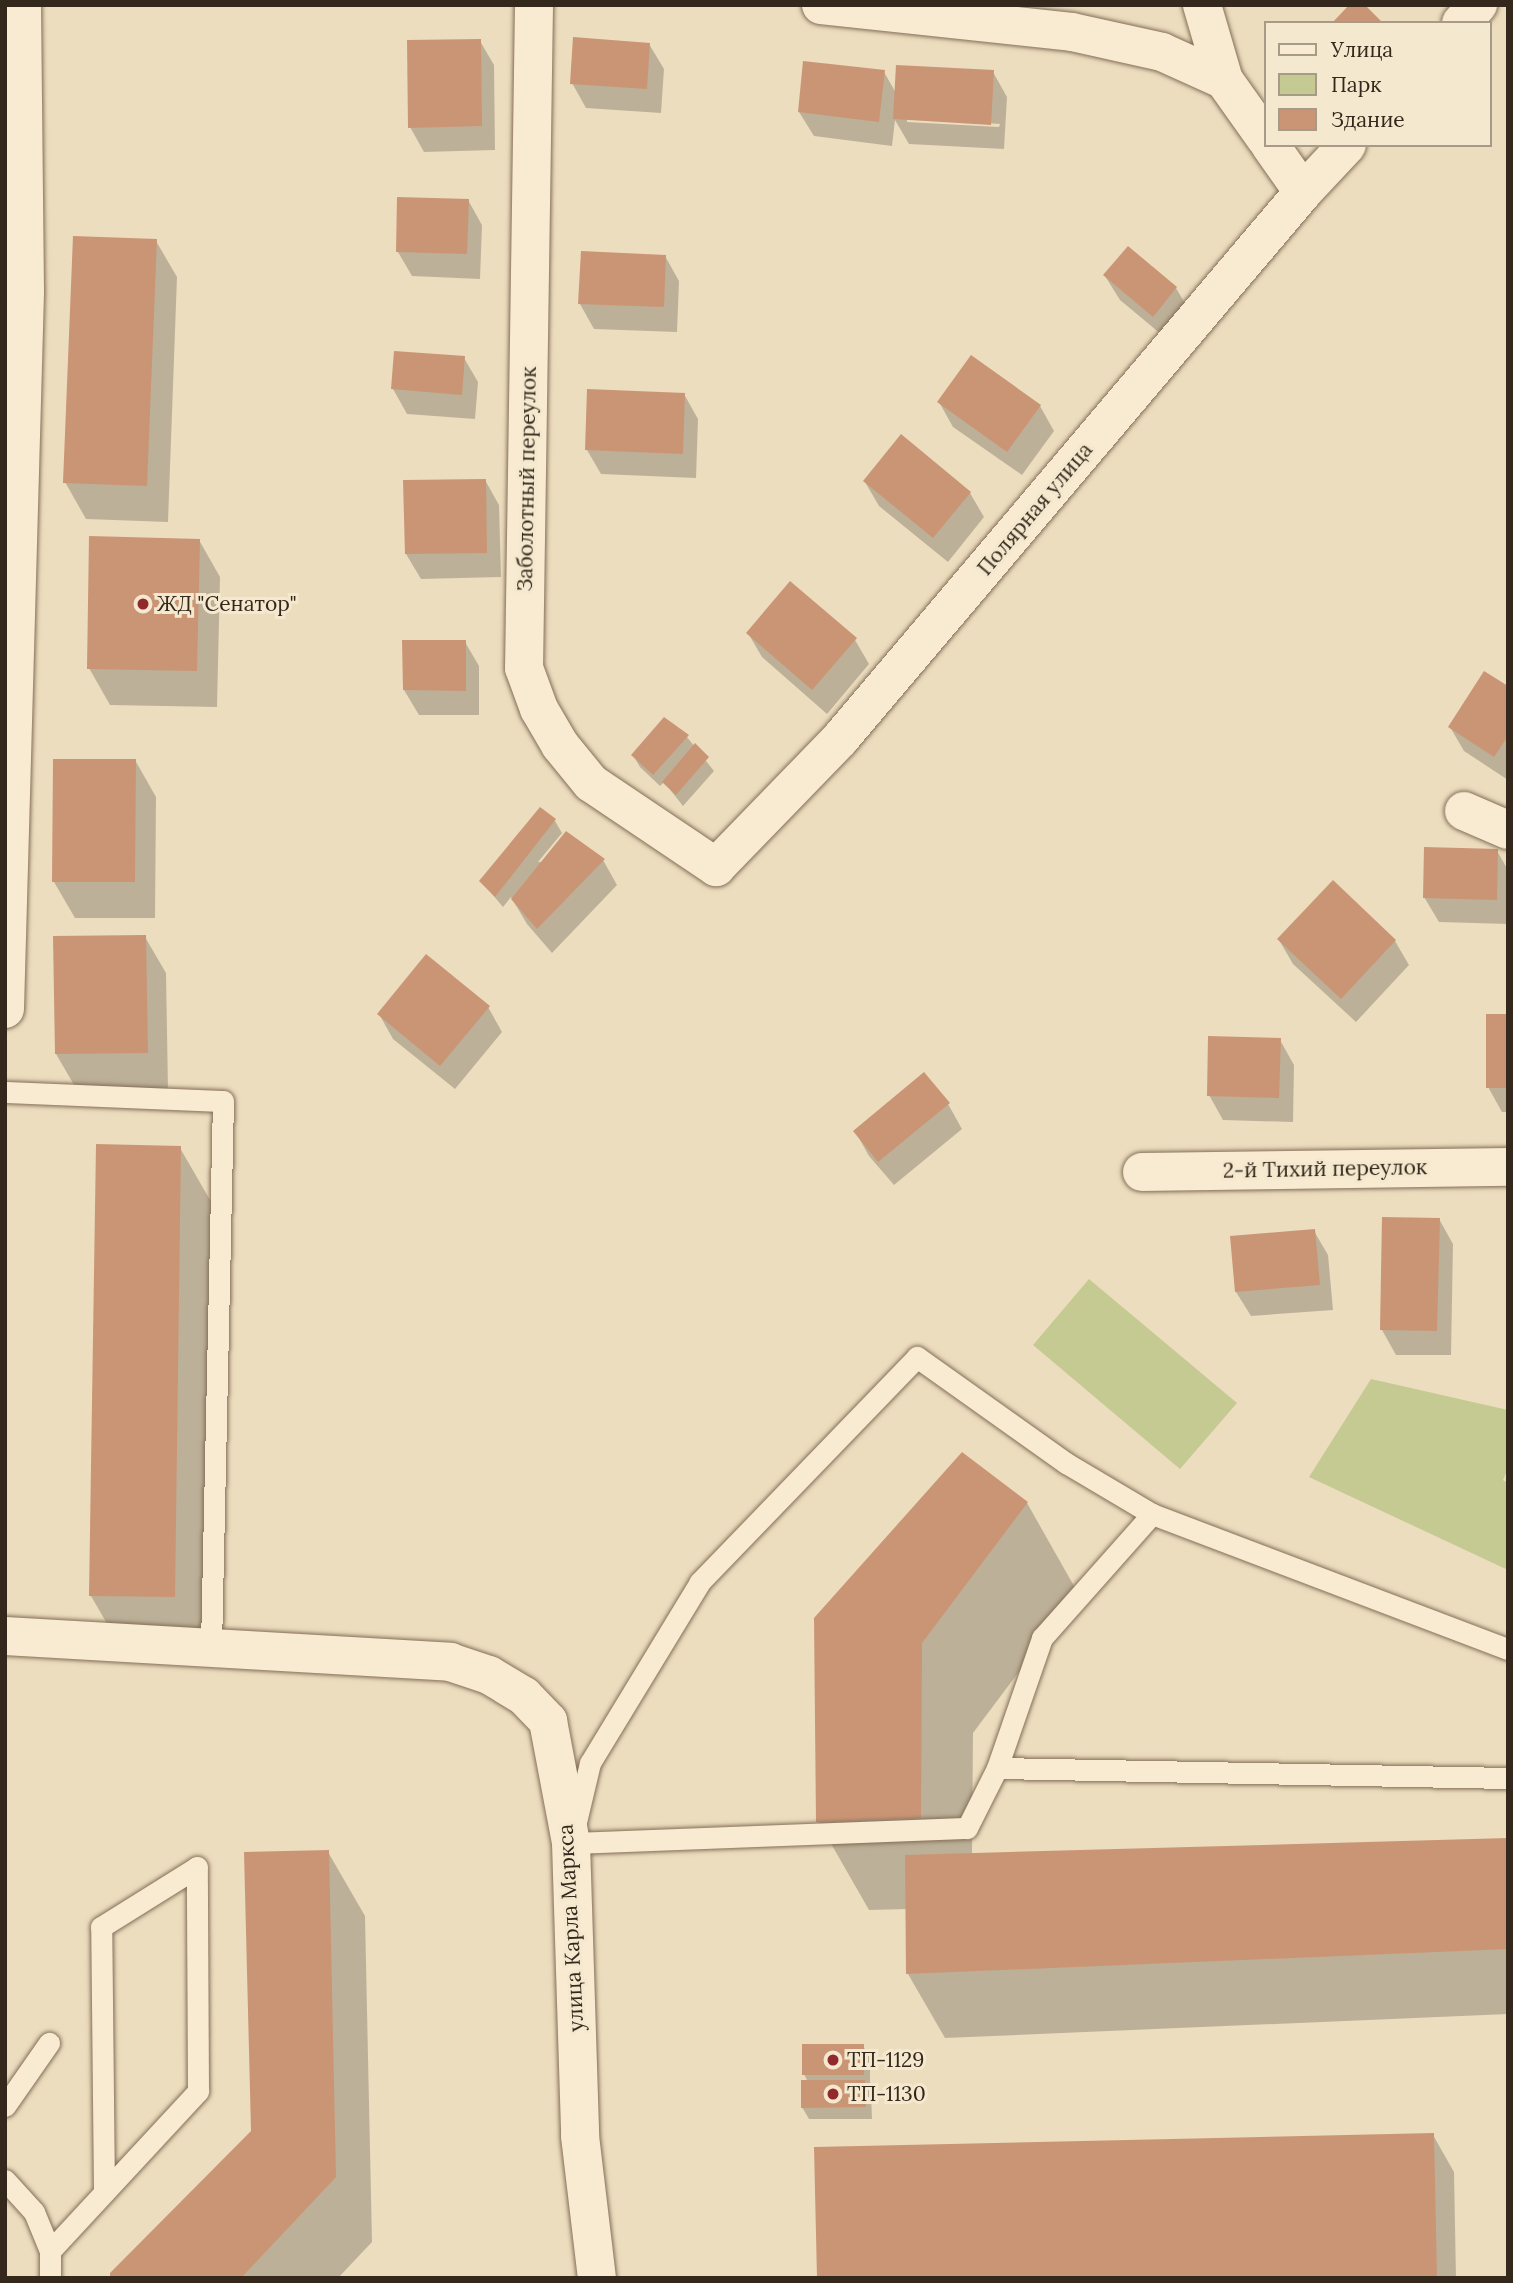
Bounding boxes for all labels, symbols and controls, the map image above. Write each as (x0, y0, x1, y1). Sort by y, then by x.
legend (1264, 21, 1492, 147)
text: Улица (1331, 36, 1393, 63)
text: Парк (1331, 71, 1381, 98)
text: Здание (1331, 106, 1405, 133)
street label: Заболотный переулок (512, 366, 542, 592)
street label: Полярная улица (972, 438, 1098, 580)
place label: ЖД "Сенатор" (157, 591, 297, 617)
marker: ЖД "Сенатор" (135, 596, 151, 612)
street label: 2-й Тихий переулок (1223, 1155, 1427, 1183)
street label: улица Карла Маркса (553, 1823, 589, 2033)
place label: ТП-1129 (847, 2047, 925, 2073)
marker: ТП-1129 (825, 2052, 841, 2068)
place label: ТП-1130 (847, 2081, 926, 2107)
marker: ТП-1130 (825, 2086, 841, 2102)

